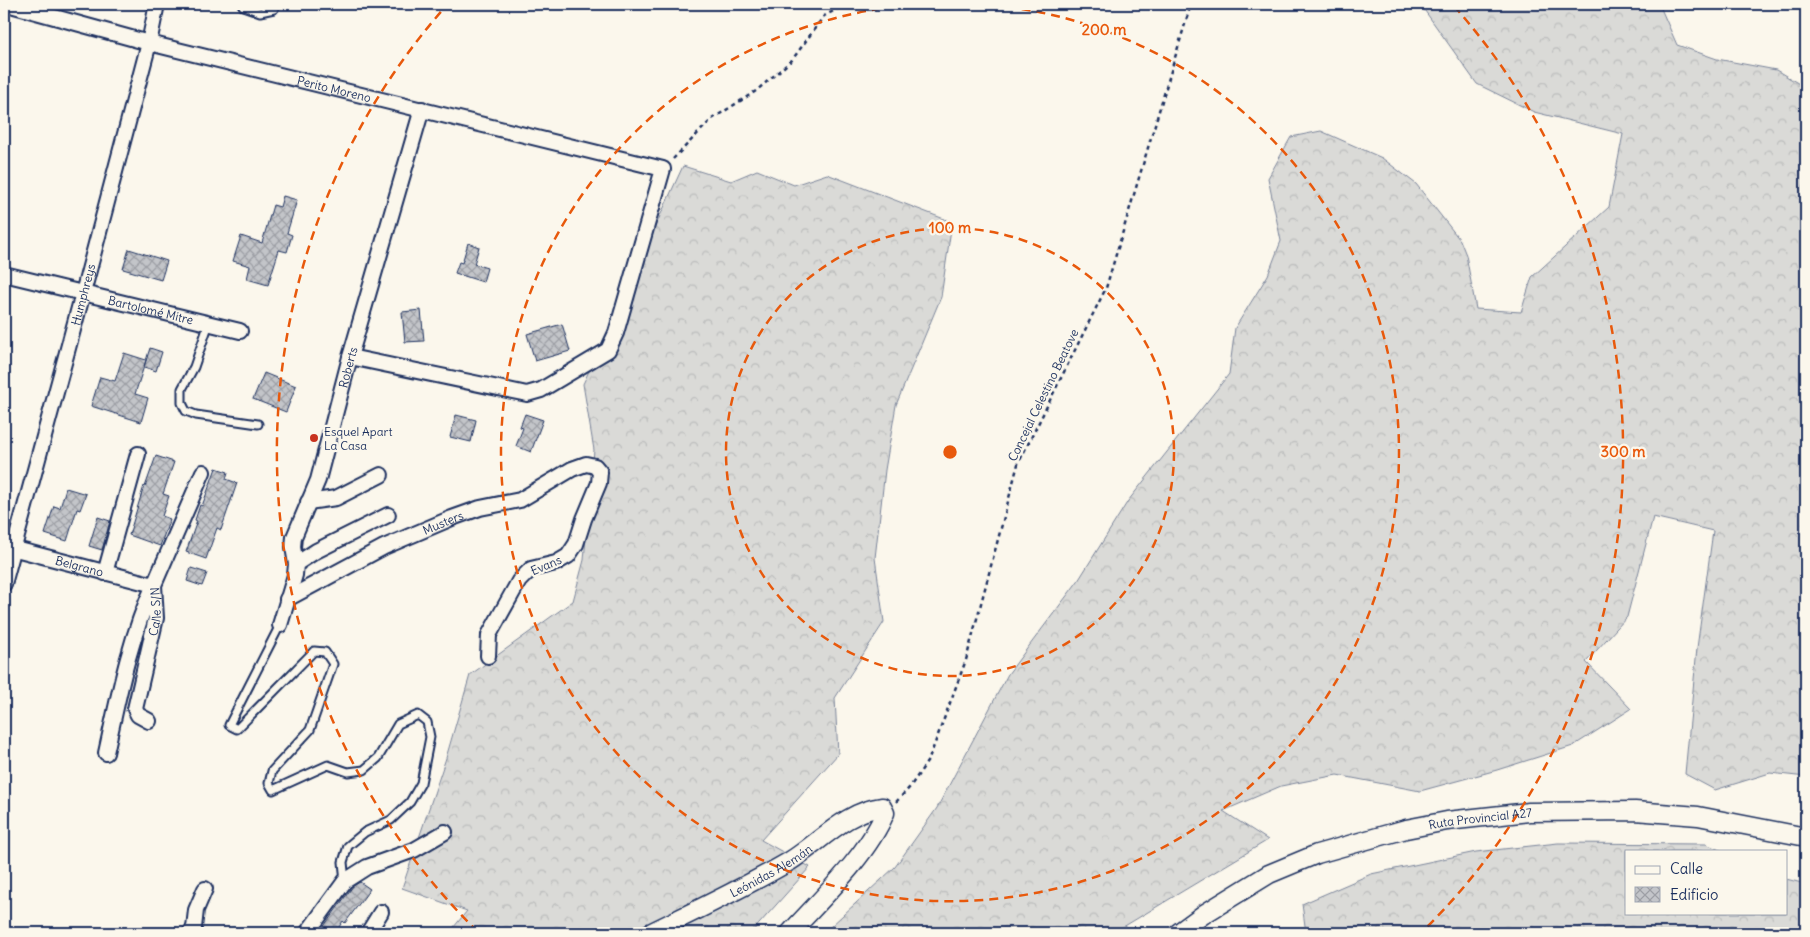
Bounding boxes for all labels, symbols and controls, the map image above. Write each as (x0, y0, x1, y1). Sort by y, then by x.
text: 200 m (1082, 20, 1126, 39)
street label: Perito Moreno (296, 72, 373, 105)
text: 100 m (929, 218, 971, 237)
street label: Humphreys (67, 262, 98, 327)
street label: Bartolomé Mitre (107, 292, 195, 327)
street label: Concejal Celestino Beatove (1004, 327, 1082, 463)
street label: Roberts (335, 345, 360, 389)
place label: Esquel Apart La Casa (324, 424, 392, 453)
marker: Esquel Apart La Casa (308, 432, 320, 444)
text: 300 m (1601, 442, 1646, 461)
centre of rings (941, 443, 959, 461)
street label: Musters (420, 507, 465, 537)
street label: Belgrano (54, 552, 105, 579)
street label: Evans (528, 552, 564, 578)
street label: Calle S/N (145, 587, 164, 637)
street label: Ruta Provincial A27 (1427, 804, 1533, 832)
street label: Leónidas Alemán (727, 841, 815, 900)
legend (1625, 850, 1788, 914)
text: Calle (1670, 859, 1703, 878)
text: Edificio (1670, 885, 1718, 904)

